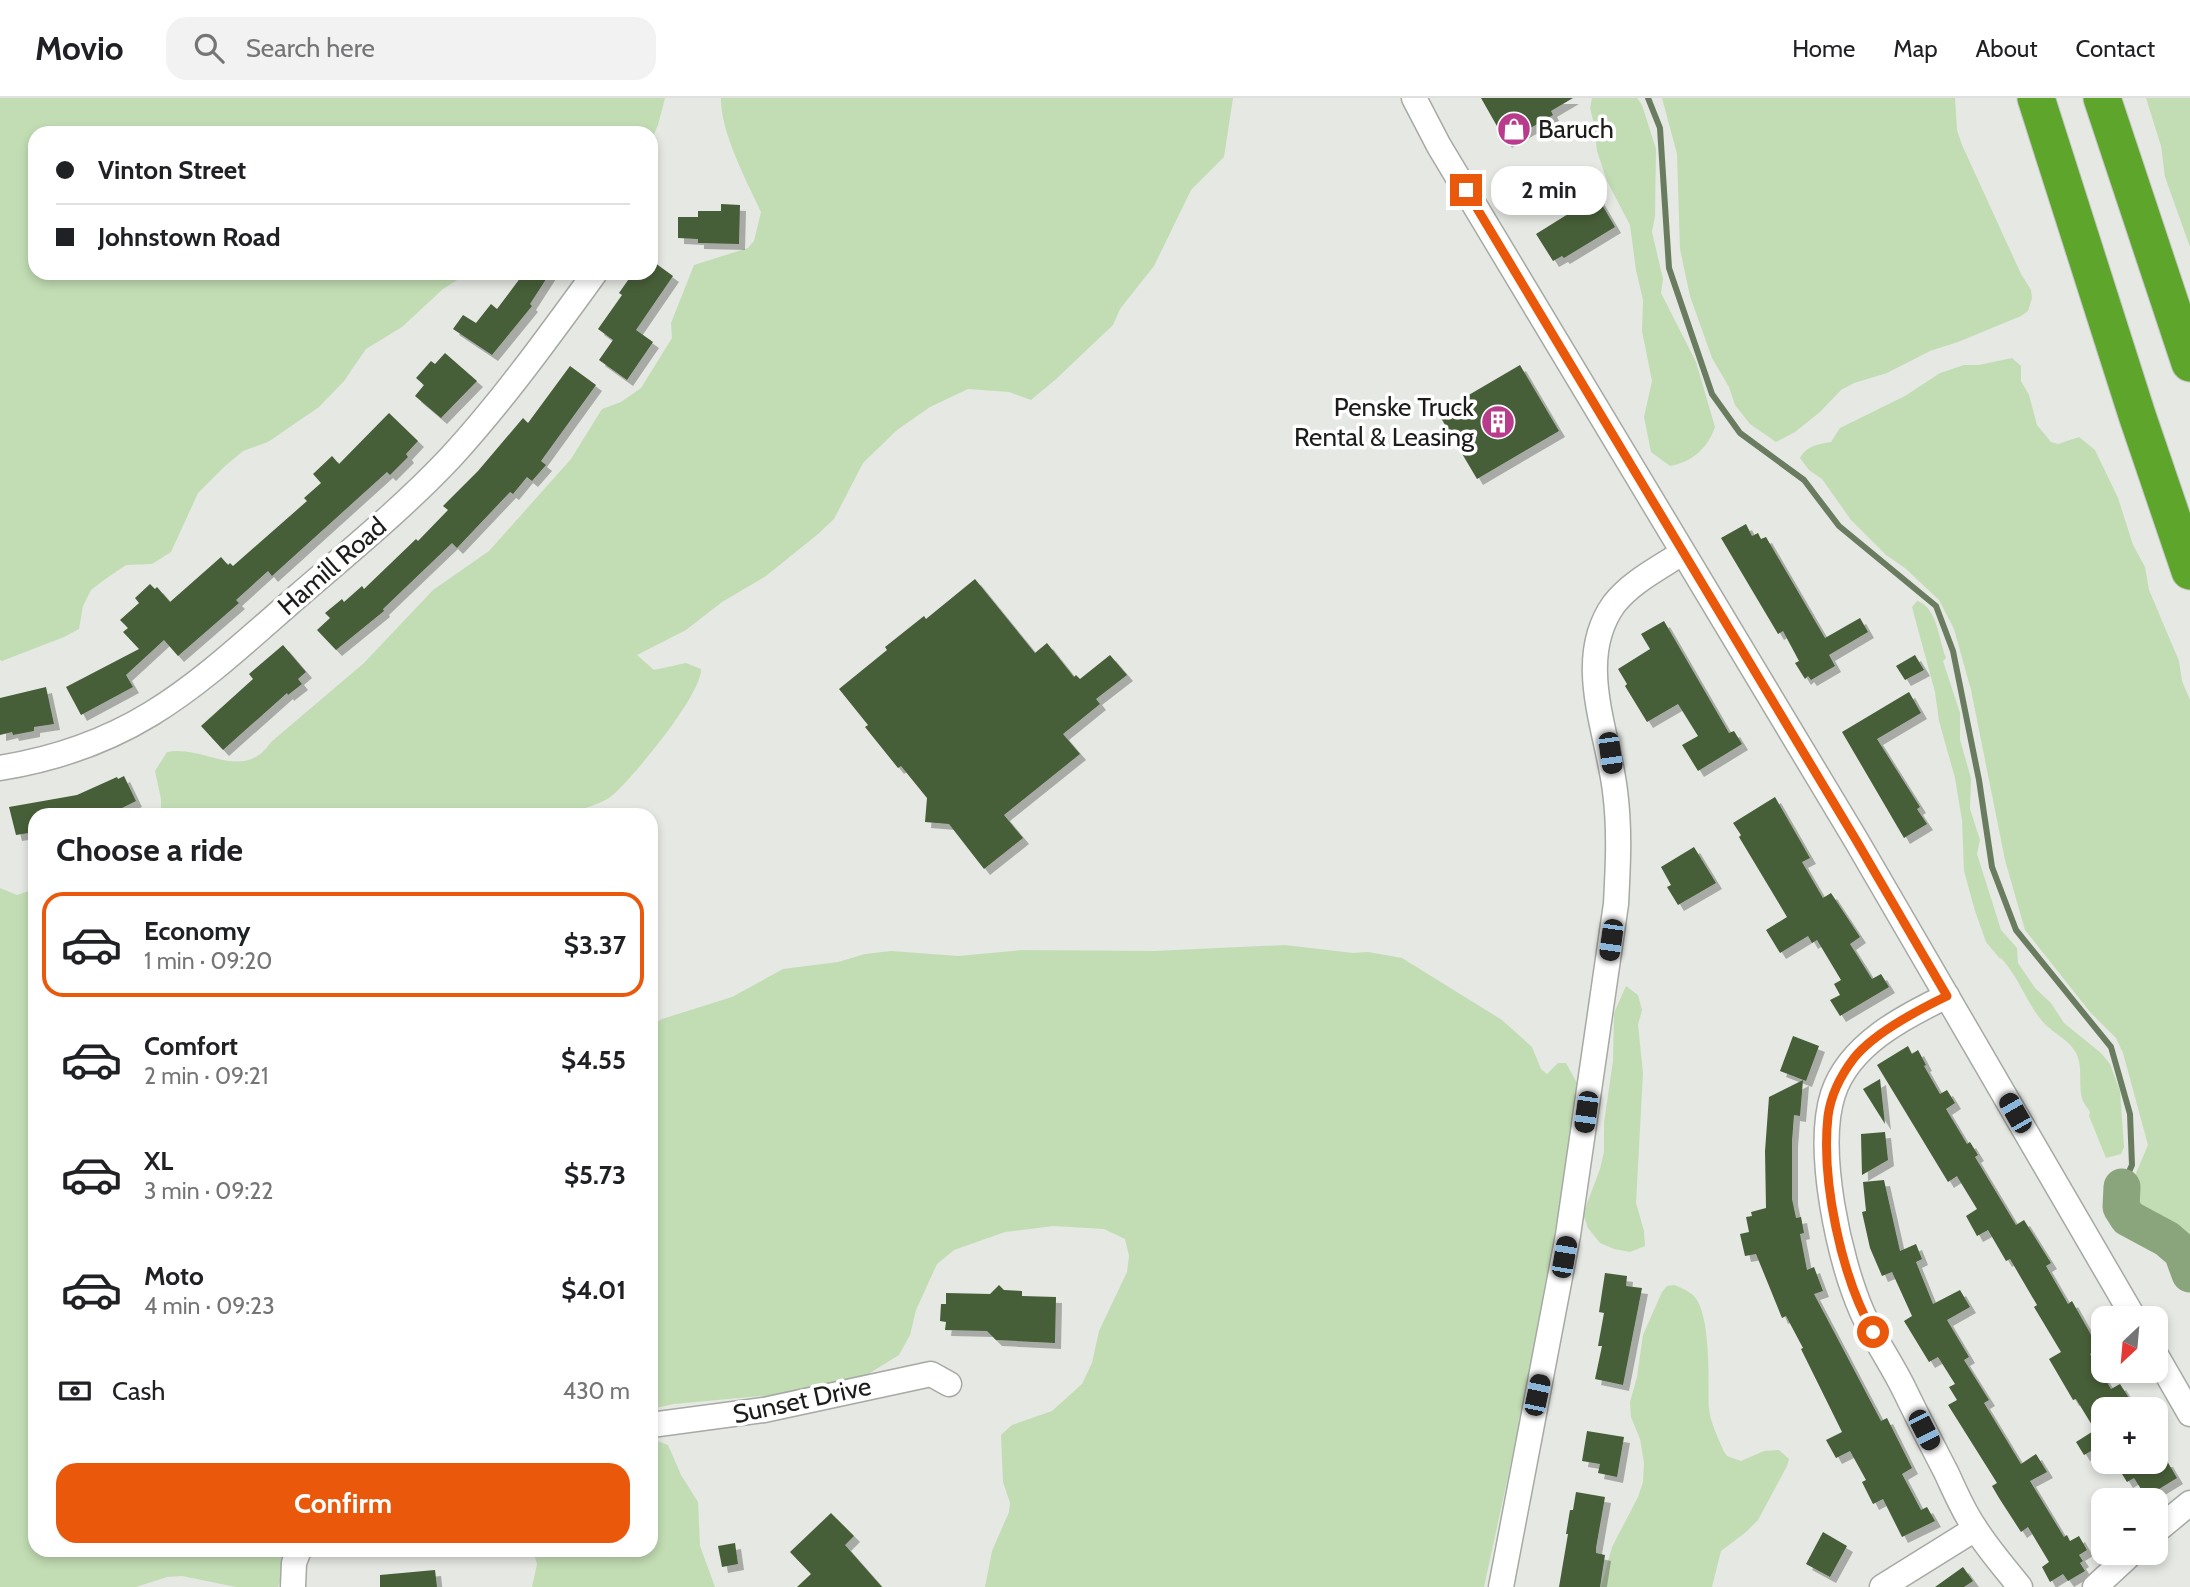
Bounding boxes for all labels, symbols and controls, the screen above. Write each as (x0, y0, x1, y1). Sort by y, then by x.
search box (166, 17, 656, 80)
text: Movio (35, 28, 124, 68)
icon: search (190, 29, 228, 67)
text: Search here (246, 32, 375, 64)
text: Home (1792, 34, 1855, 63)
text: Map (1893, 34, 1938, 63)
text: About (1976, 34, 2038, 63)
text: Contact (2076, 34, 2155, 63)
shop icon: Baruch (1495, 110, 1533, 148)
place label: Baruch (1538, 113, 1614, 145)
text: Vinton Street (98, 154, 246, 186)
callout: 2 min (1490, 166, 1606, 214)
route end (1450, 174, 1482, 206)
text: 2 min (1521, 176, 1577, 204)
text: Johnstown Road (98, 221, 281, 253)
place label: Penske Truck Rental & Leasing (1294, 391, 1475, 453)
building icon: Penske Truck Rental & Leasing (1479, 403, 1517, 441)
street label: Hamill Road (271, 510, 393, 622)
car (1597, 731, 1624, 775)
text: Choose a ride (56, 830, 243, 869)
icon: car (60, 913, 123, 976)
text: Economy (144, 915, 250, 947)
car (1598, 918, 1625, 962)
text: $3.37 (564, 929, 626, 961)
text: 1 min · 09:20 (144, 947, 272, 975)
icon: car (60, 1028, 123, 1091)
text: Comfort (144, 1030, 238, 1062)
text: $4.55 (561, 1044, 626, 1076)
text: 2 min · 09:21 (144, 1062, 268, 1090)
car (1573, 1090, 1600, 1134)
car (1996, 1090, 2035, 1136)
icon: car (60, 1143, 123, 1206)
text: XL (144, 1145, 173, 1177)
text: $5.73 (564, 1159, 626, 1191)
text: 3 min · 09:22 (144, 1177, 273, 1205)
car (1551, 1234, 1578, 1280)
icon: car (60, 1258, 123, 1321)
text: Moto (144, 1260, 204, 1292)
text: $4.01 (561, 1274, 626, 1306)
text: 4 min · 09:23 (144, 1292, 275, 1320)
north arrow (2091, 1306, 2168, 1382)
map controls (2091, 1306, 2168, 1565)
route start (1857, 1316, 1889, 1348)
street label: Sunset Drive (730, 1370, 874, 1430)
icon: cash (56, 1372, 94, 1410)
car (1523, 1372, 1552, 1418)
text: Cash (112, 1375, 165, 1407)
text: 430 m (563, 1377, 630, 1405)
button: + (2091, 1397, 2168, 1474)
car (1906, 1407, 1943, 1453)
button: Confirm (56, 1463, 630, 1543)
button: − (2091, 1488, 2168, 1565)

